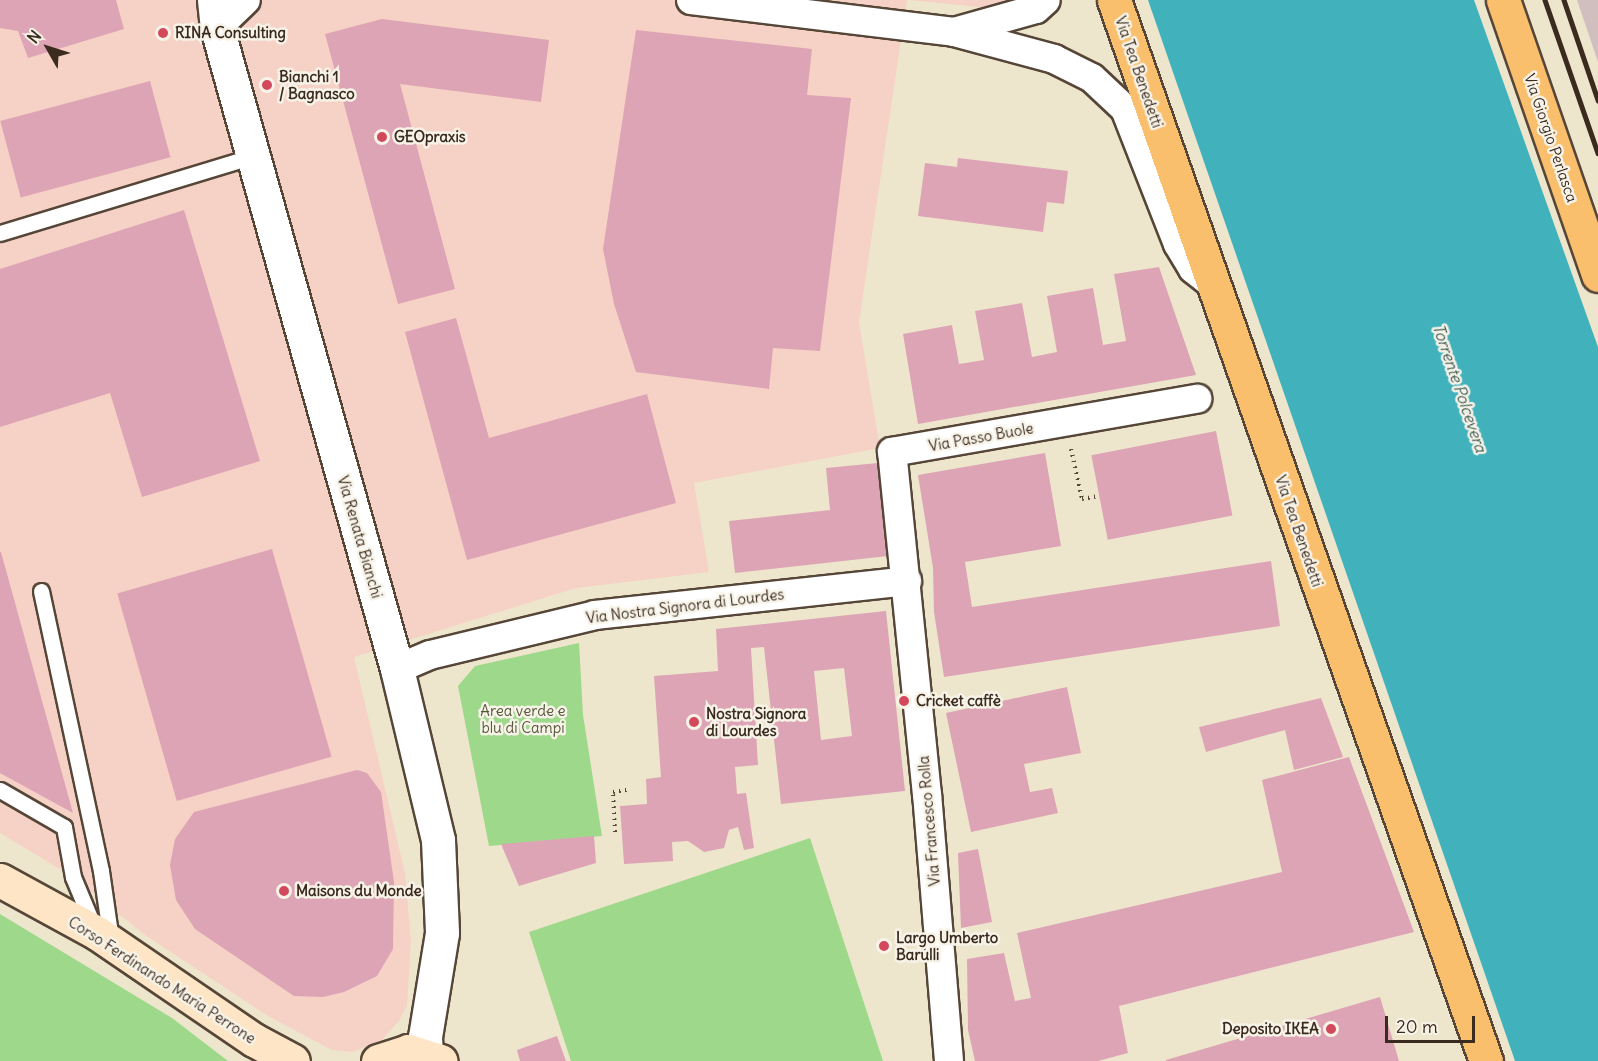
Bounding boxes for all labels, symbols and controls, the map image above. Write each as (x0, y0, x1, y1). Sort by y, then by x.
street label: Via Tea Benedetti (1111, 14, 1167, 130)
north arrow (18, 18, 78, 78)
place label: RINA Consulting (175, 24, 286, 42)
text: N (23, 26, 45, 47)
marker: RINA Consulting (156, 26, 170, 40)
place label: Bianchi 1 / Bagnasco (279, 67, 355, 102)
street label: Via Giorgio Perlasca (1521, 71, 1581, 205)
marker: Bianchi 1 / Bagnasco (260, 78, 274, 92)
place label: GEOpraxis (394, 128, 466, 146)
marker: GEOpraxis (375, 130, 389, 144)
water label: Torrente Polcevera (1429, 321, 1491, 455)
street label: Via Passo Buole (927, 419, 1035, 455)
street label: Via Tea Benedetti (1271, 473, 1327, 589)
street label: Via Renata Bianchi (334, 474, 386, 600)
street label: Via Nostra Signora di Lourdes (585, 585, 785, 627)
place label: Cricket caffè (916, 692, 1001, 710)
marker: Cricket caffè (897, 694, 911, 708)
park label: Area verde e blu di Campi (480, 701, 566, 736)
place label: Nostra Signora di Lourdes (706, 704, 806, 739)
marker: Nostra Signora di Lourdes (687, 715, 701, 729)
street label: Via Francesco Rolla (914, 755, 944, 887)
place label: Maisons du Monde (296, 882, 421, 900)
marker: Maisons du Monde (277, 884, 291, 898)
street label: Corso Ferdinando Maria Perrone (65, 913, 259, 1047)
place label: Largo Umberto Barulli (896, 928, 998, 963)
marker: Largo Umberto Barulli (877, 939, 891, 953)
scale bar (1388, 1004, 1478, 1042)
text: 20 m (1396, 1015, 1438, 1038)
place label: Deposito IKEA (1222, 1020, 1319, 1038)
marker: Deposito IKEA (1324, 1022, 1338, 1036)

